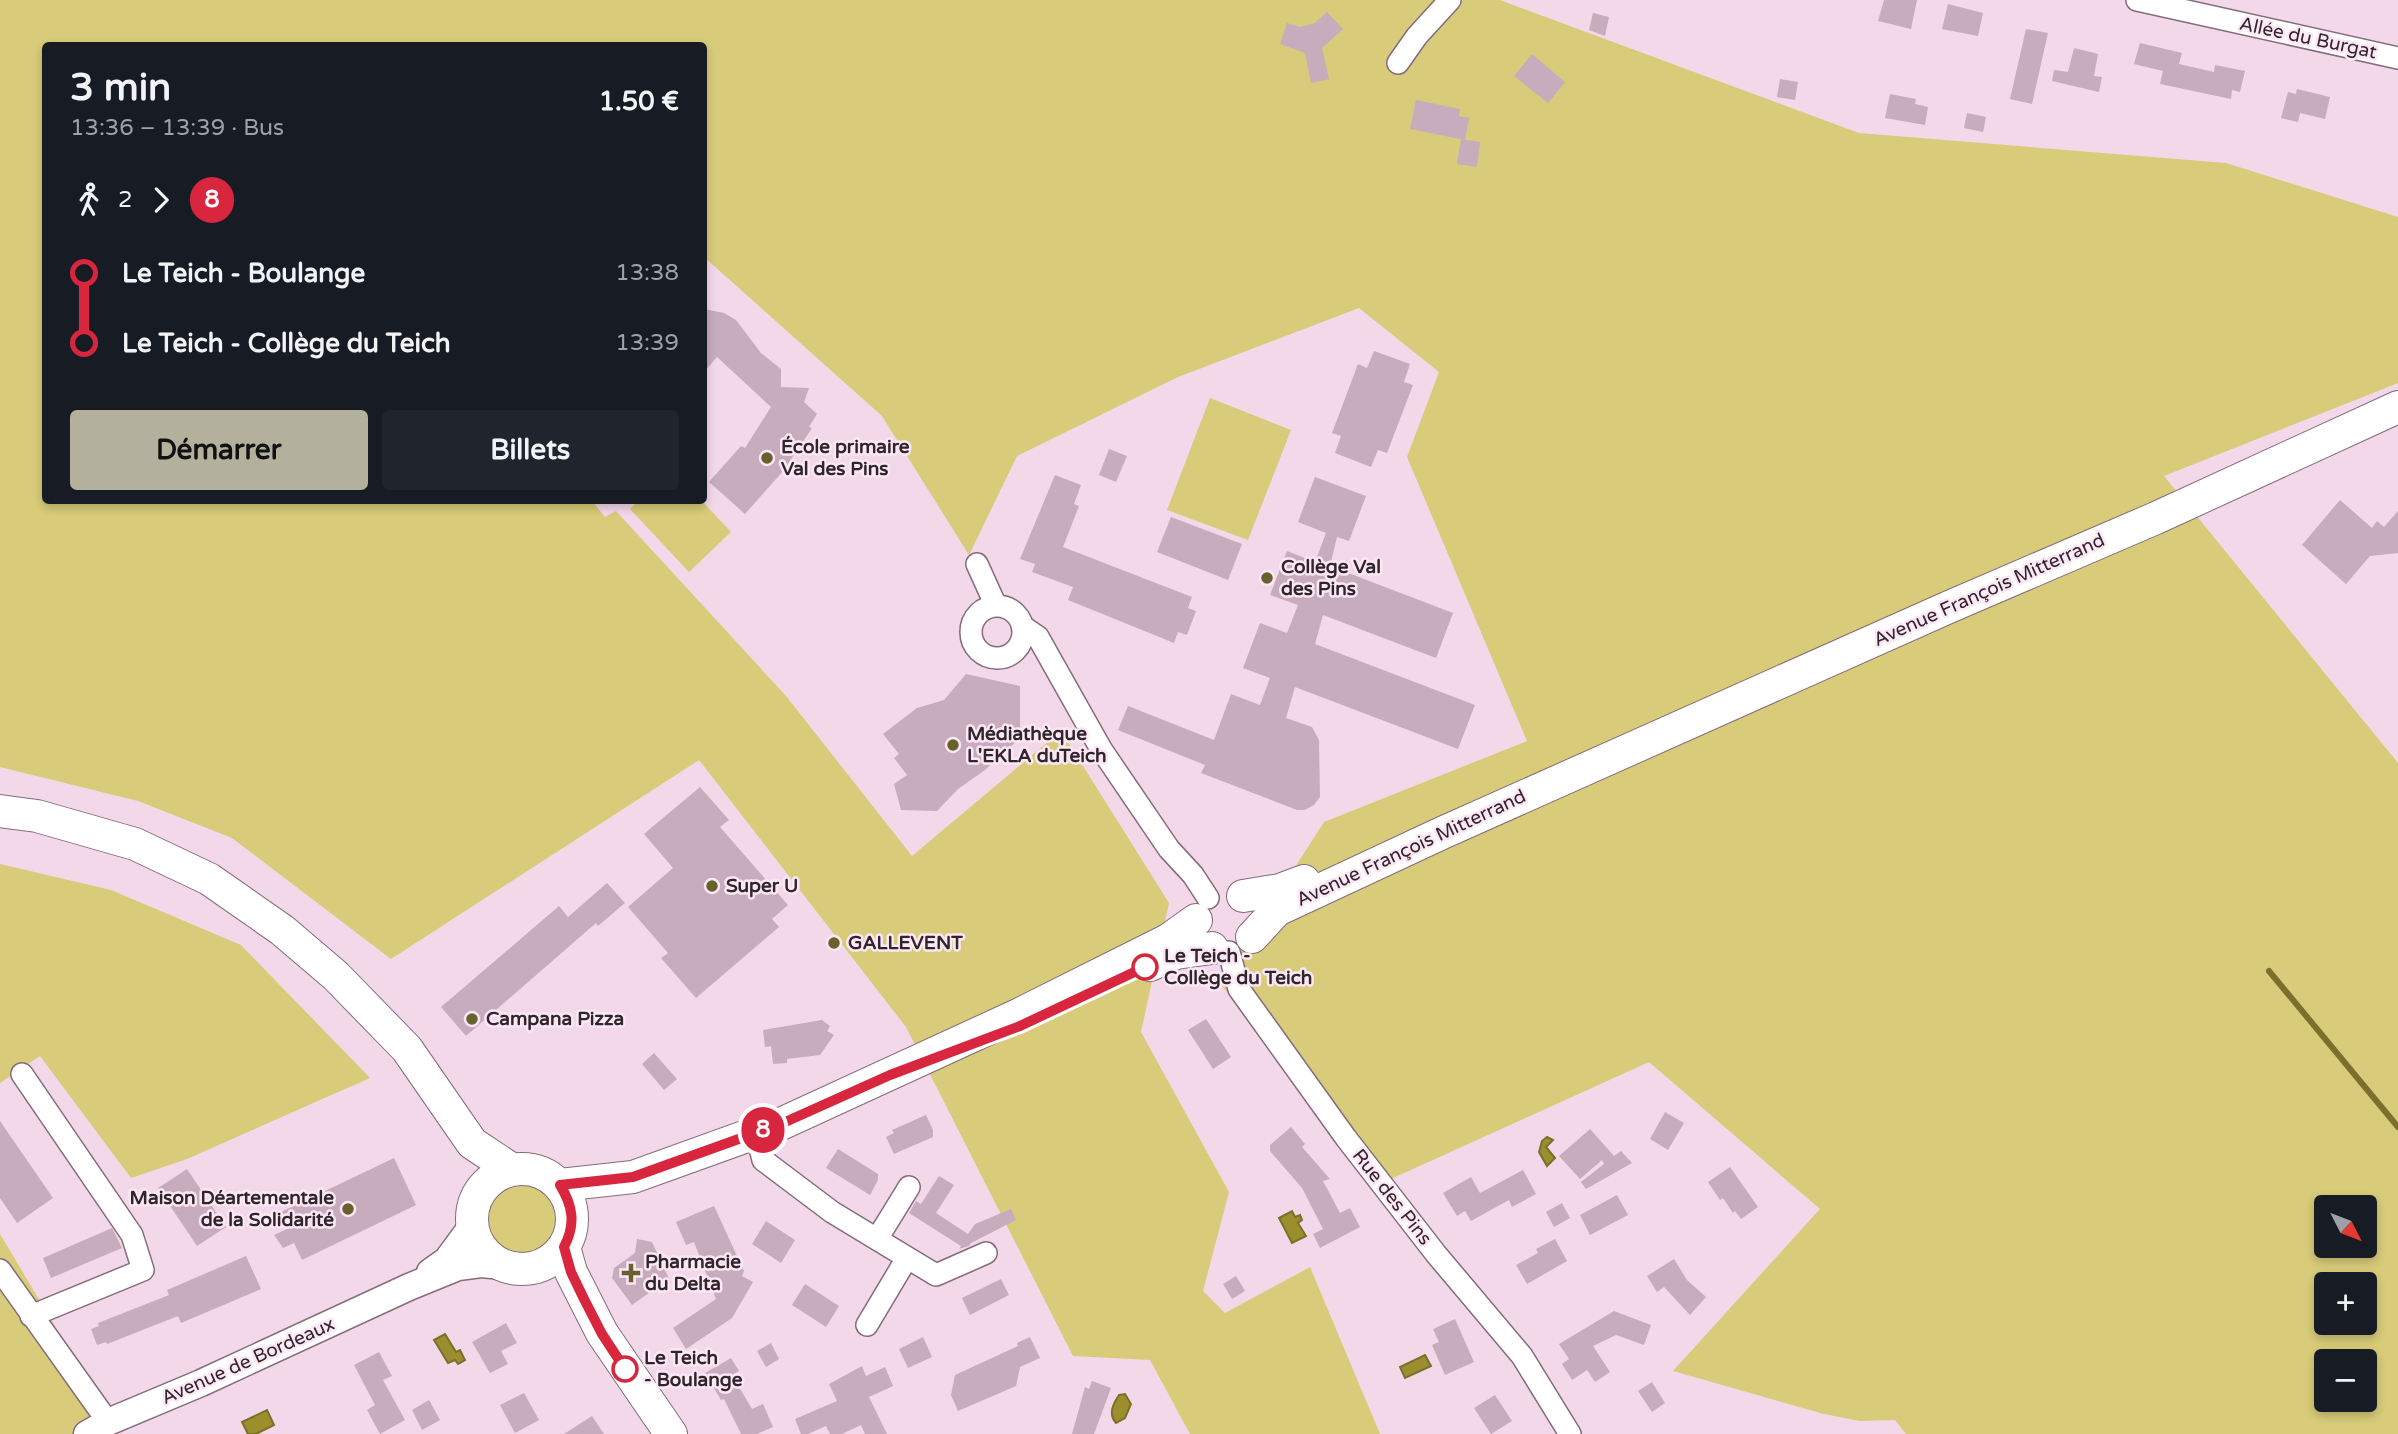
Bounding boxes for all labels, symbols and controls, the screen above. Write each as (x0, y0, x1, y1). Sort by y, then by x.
street label: Allée du Burgat (2237, 13, 2379, 63)
text: 3 min (70, 65, 171, 111)
text: 1.50 € (599, 86, 679, 117)
text: 13:36 – 13:39 · Bus (70, 114, 284, 142)
icon: walk (70, 181, 108, 219)
icon: forward (142, 181, 180, 219)
text: 8 (204, 185, 220, 214)
text: 2 (118, 186, 132, 214)
text: Le Teich - Boulange (122, 258, 365, 289)
text: 13:38 (615, 259, 679, 287)
text: Le Teich - Collège du Teich (122, 328, 451, 359)
text: 13:39 (615, 329, 679, 357)
button: Démarrer (70, 410, 368, 490)
button: Billets (382, 410, 679, 490)
place label: École primaire Val des Pins (781, 435, 910, 480)
marker: École primaire Val des Pins (759, 450, 775, 466)
street label: Avenue François Mitterrand (1870, 529, 2108, 651)
place label: Collège Val des Pins (1281, 556, 1381, 600)
marker: Collège Val des Pins (1259, 570, 1275, 586)
place label: Médiathèque L'EKLA duTeich (967, 723, 1107, 767)
marker: Médiathèque L'EKLA duTeich (945, 737, 961, 753)
street label: Avenue François Mitterrand (1293, 785, 1529, 911)
place label: Super U (726, 875, 798, 898)
marker: Super U (704, 878, 720, 894)
place label: GALLEVENT (848, 932, 963, 954)
marker: GALLEVENT (826, 935, 842, 951)
place label: Le Teich - Collège du Teich (1164, 945, 1312, 990)
marker: Le Teich - Collège du Teich (1132, 954, 1158, 980)
place label: Campana Pizza (486, 1008, 624, 1031)
marker: Campana Pizza (464, 1011, 480, 1027)
line badge: 8 (740, 1107, 786, 1153)
text: 8 (755, 1115, 771, 1144)
street label: Rue des Pins (1348, 1145, 1436, 1249)
place label: Maison Déartementale de la Solidarité (130, 1187, 334, 1231)
north arrow (2314, 1195, 2376, 1258)
map controls (2314, 1195, 2377, 1412)
marker: Maison Déartementale de la Solidarité (340, 1201, 356, 1217)
place label: Pharmacie du Delta (645, 1251, 741, 1295)
marker: Pharmacie du Delta (623, 1265, 639, 1281)
button: + (2314, 1272, 2377, 1335)
street label: Avenue de Bordeaux (158, 1313, 338, 1409)
place label: Le Teich - Boulange (644, 1347, 743, 1392)
button: − (2314, 1349, 2377, 1412)
marker: Le Teich - Boulange (612, 1356, 638, 1382)

